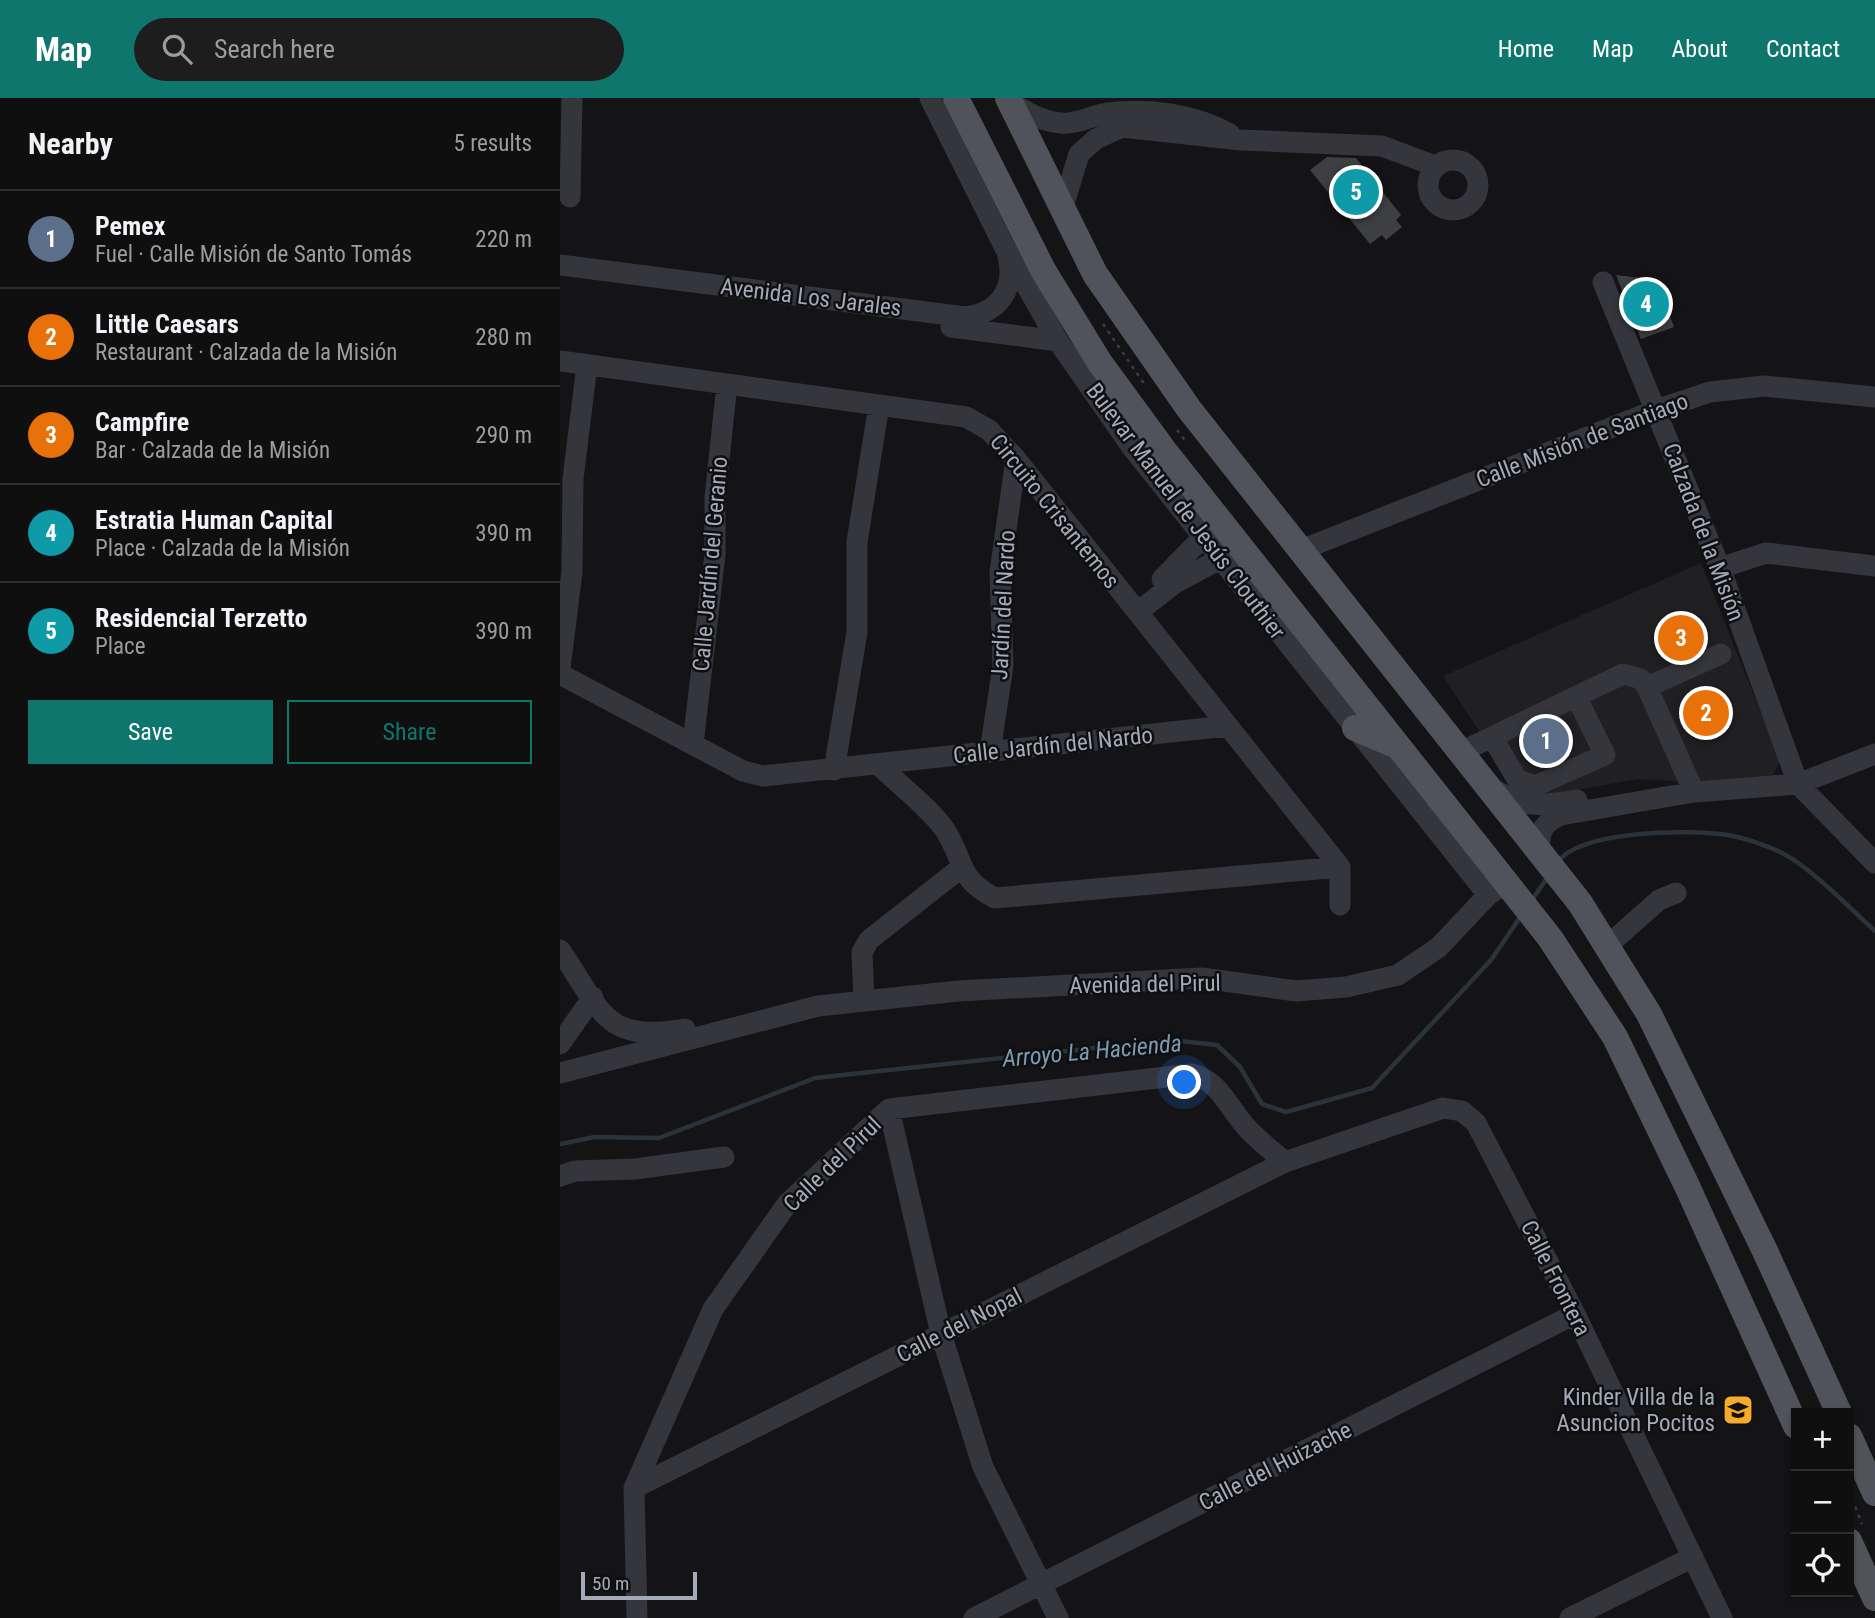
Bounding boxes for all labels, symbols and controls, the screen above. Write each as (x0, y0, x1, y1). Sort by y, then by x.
search box (134, 18, 624, 81)
text: Map (35, 30, 92, 69)
icon: search (158, 30, 196, 68)
text: Search here (214, 34, 335, 64)
text: Home (1498, 35, 1554, 63)
text: Map (1592, 35, 1634, 63)
text: About (1672, 35, 1728, 63)
text: Contact (1766, 35, 1840, 63)
text: Nearby (28, 126, 113, 161)
text: 5 results (454, 130, 532, 157)
pin: 5 (1333, 166, 1379, 218)
text: Pemex (95, 211, 166, 241)
text: 1 (45, 226, 57, 253)
text: 220 m (475, 226, 532, 253)
text: Fuel · Calle Misión de Santo Tomás (95, 241, 412, 268)
street label: Avenida Los Jarales (719, 273, 903, 322)
pin: 4 (1623, 278, 1669, 330)
text: Little Caesars (95, 309, 239, 339)
text: 2 (45, 324, 57, 351)
text: 280 m (475, 324, 532, 351)
text: Restaurant · Calzada de la Misión (95, 339, 397, 366)
street label: Bulevar Manuel de Jesús Clouthier (1081, 378, 1291, 645)
street label: Calle Misión de Santiago (1472, 388, 1692, 493)
text: Campfire (95, 407, 189, 437)
text: 3 (45, 422, 57, 449)
text: 290 m (475, 422, 532, 449)
street label: Circuito Crisantemos (984, 429, 1125, 594)
text: Bar · Calzada de la Misión (95, 437, 330, 464)
street label: Calzada de la Misión (1657, 439, 1750, 625)
street label: Calle Jardín del Geranio (688, 456, 733, 673)
text: Estratia Human Capital (95, 505, 333, 535)
text: 4 (45, 520, 57, 547)
text: 390 m (475, 520, 532, 547)
street label: Jardín del Nardo (986, 529, 1021, 681)
text: Place · Calzada de la Misión (95, 535, 350, 562)
text: Residencial Terzetto (95, 603, 307, 633)
pin: 3 (1658, 612, 1704, 664)
text: 5 (45, 618, 57, 645)
text: 390 m (475, 618, 532, 645)
text: Place (95, 633, 145, 660)
pin: 2 (1683, 687, 1729, 739)
button: Save (28, 700, 273, 764)
button: Share (287, 700, 532, 764)
pin: 1 (1523, 715, 1569, 767)
street label: Calle Jardín del Nardo (952, 722, 1154, 769)
street label: Avenida del Pirul (1069, 970, 1221, 999)
water label: Arroyo La Hacienda (1000, 1029, 1183, 1073)
your location (1167, 1065, 1201, 1099)
street label: Calle del Pirul (778, 1111, 887, 1217)
street label: Calle Frontera (1515, 1216, 1596, 1341)
street label: Calle del Nopal (892, 1282, 1026, 1369)
place label: Kinder Villa de la Asuncion Pocitos (1556, 1384, 1715, 1437)
school or university icon: Kinder Villa de la Asuncion Pocitos (1721, 1393, 1755, 1427)
map controls (1791, 1408, 1854, 1597)
button: + (1791, 1408, 1854, 1471)
street label: Calle del Huizache (1194, 1416, 1356, 1517)
button: − (1791, 1471, 1854, 1534)
button: locate (1791, 1534, 1854, 1597)
scale bar (581, 1569, 696, 1601)
text: 50 m (592, 1572, 629, 1595)

